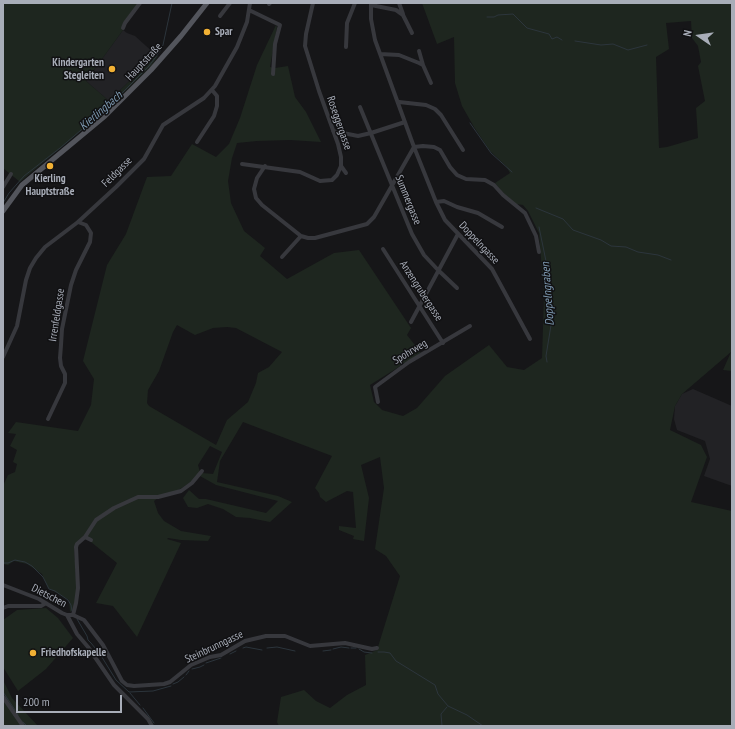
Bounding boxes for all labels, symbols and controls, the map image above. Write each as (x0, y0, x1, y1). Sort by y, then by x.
north arrow (679, 16, 719, 56)
place label: Spar (215, 25, 233, 39)
marker: Spar (202, 27, 212, 37)
text: N (680, 29, 695, 38)
street label: Hauptstraße (123, 40, 165, 84)
place label: Kindergarten Stegleiten (52, 56, 104, 82)
marker: Kindergarten Stegleiten (107, 64, 117, 74)
water label: Kierlingbach (77, 88, 125, 134)
street label: Roseggergasse (324, 94, 354, 152)
street label: Feldgasse (99, 154, 135, 190)
marker: Kierling Hauptstraße (45, 161, 55, 171)
place label: Kierling Hauptstraße (26, 172, 74, 198)
street label: Summergasse (392, 173, 424, 227)
street label: Doppelngasse (456, 219, 502, 267)
street label: Anzengrubergasse (397, 258, 445, 324)
water label: Doppelngraben (539, 262, 557, 326)
street label: Irrenfeldgasse (46, 287, 68, 343)
street label: Spohrweg (390, 337, 430, 367)
street label: Dietschen (29, 582, 69, 610)
street label: Steinbrunngasse (183, 628, 245, 666)
place label: Friedhofskapelle (41, 646, 106, 660)
marker: Friedhofskapelle (28, 648, 38, 658)
scale bar (18, 687, 124, 713)
text: 200 m (23, 694, 50, 709)

